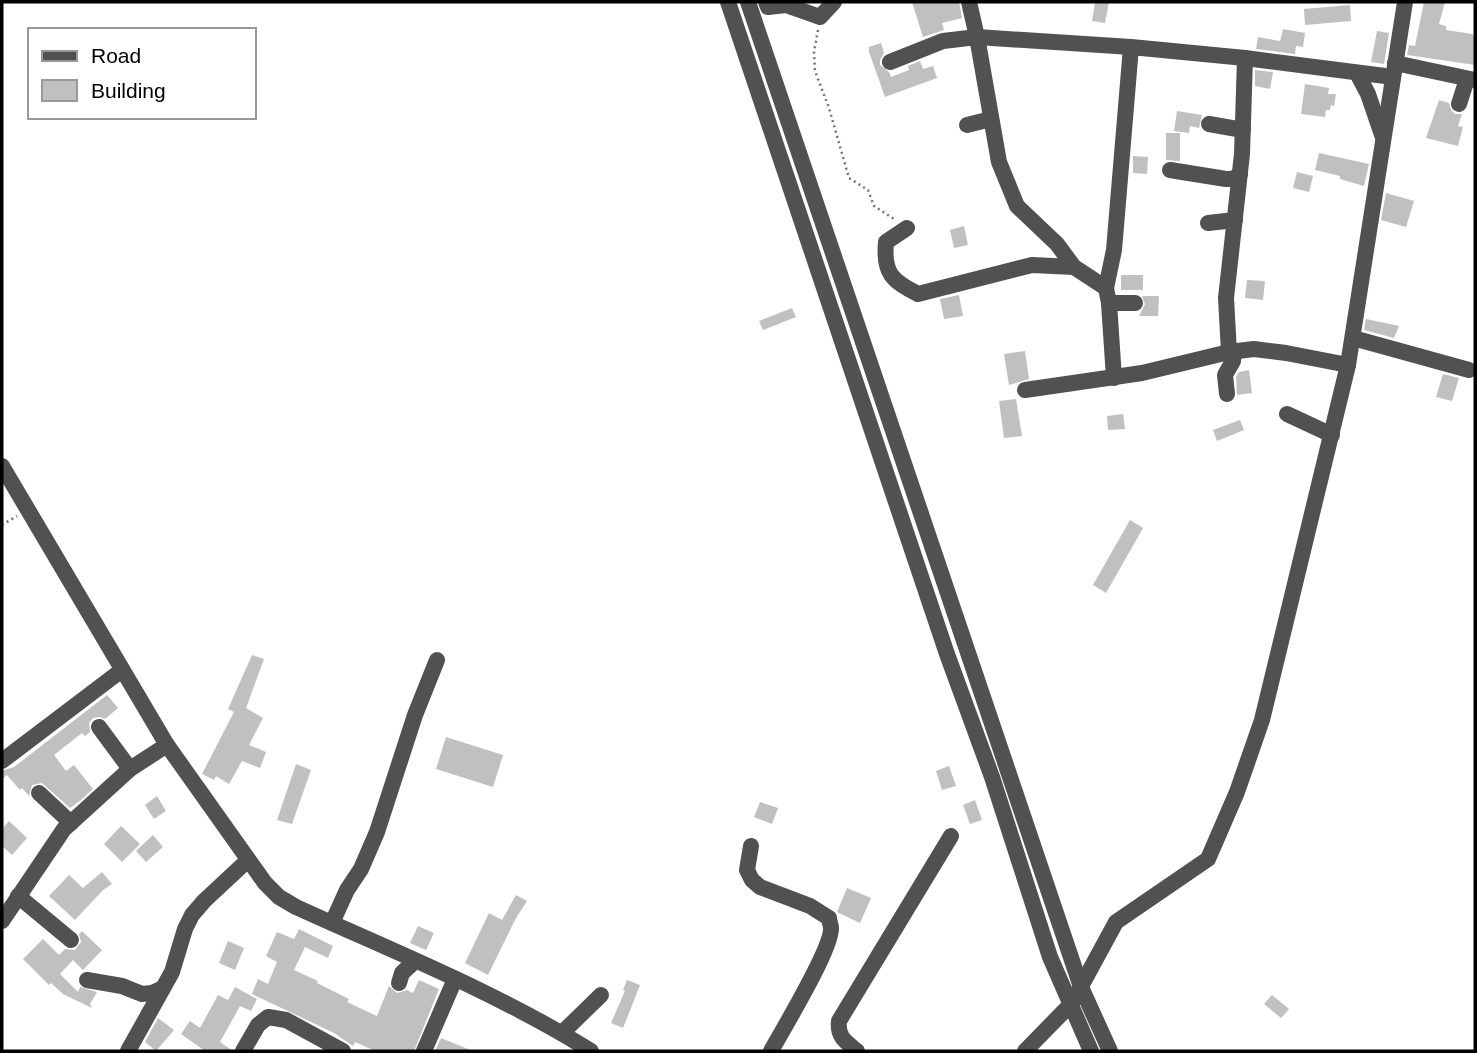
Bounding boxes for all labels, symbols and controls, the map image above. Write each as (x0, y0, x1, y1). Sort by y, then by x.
legend (28, 28, 256, 119)
text: Road (91, 44, 141, 67)
text: Building (91, 79, 166, 102)

